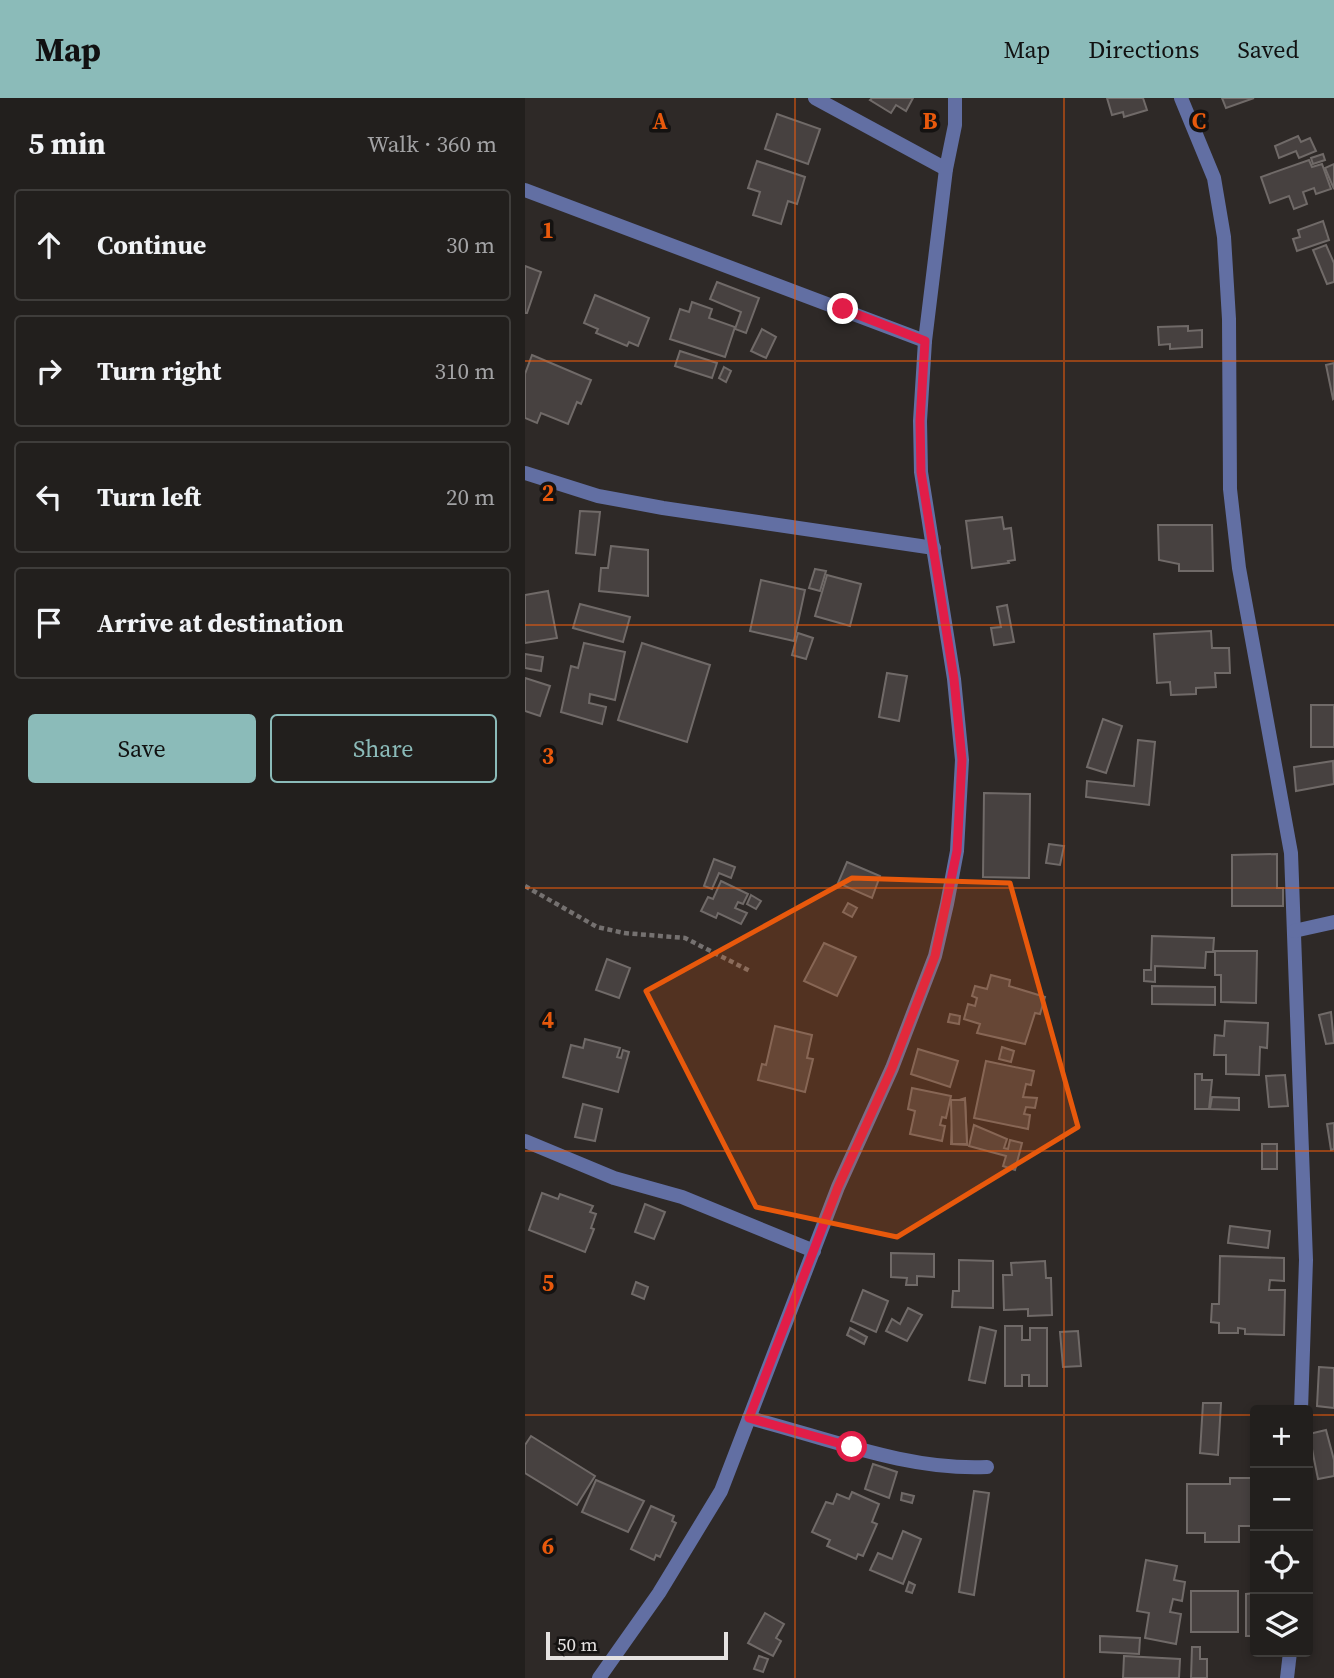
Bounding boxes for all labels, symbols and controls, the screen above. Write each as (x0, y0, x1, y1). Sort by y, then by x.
text: Map (35, 27, 101, 72)
text: Map (1003, 33, 1050, 66)
text: Directions (1088, 33, 1199, 66)
text: Saved (1237, 33, 1299, 66)
text: A (652, 105, 668, 137)
text: B (923, 105, 938, 137)
text: C (1192, 105, 1206, 137)
text: 5 min (28, 123, 106, 164)
text: Walk · 360 m (367, 128, 497, 160)
text: 1 (542, 214, 554, 246)
icon: ahead (30, 226, 68, 264)
text: Continue (97, 227, 206, 263)
text: 30 m (446, 229, 495, 261)
route end (827, 293, 858, 324)
icon: right (30, 352, 68, 390)
text: Turn right (97, 353, 221, 389)
text: 310 m (434, 355, 495, 387)
text: 2 (542, 477, 554, 509)
icon: left (30, 478, 68, 516)
text: Turn left (97, 479, 201, 515)
text: 20 m (446, 481, 495, 513)
icon: arrive (30, 604, 68, 642)
text: Arrive at destination (97, 605, 344, 641)
button: Save (28, 714, 256, 783)
button: Share (270, 714, 497, 783)
text: 3 (542, 740, 554, 772)
text: 4 (542, 1004, 554, 1036)
text: 5 (542, 1267, 554, 1299)
map controls (1250, 1405, 1313, 1657)
button: + (1250, 1405, 1313, 1468)
route start (836, 1431, 867, 1462)
button: − (1250, 1468, 1313, 1531)
text: 6 (542, 1530, 554, 1562)
button: locate (1250, 1531, 1313, 1594)
button: layers (1250, 1594, 1313, 1657)
scale bar (546, 1629, 728, 1661)
text: 50 m (557, 1631, 598, 1657)

